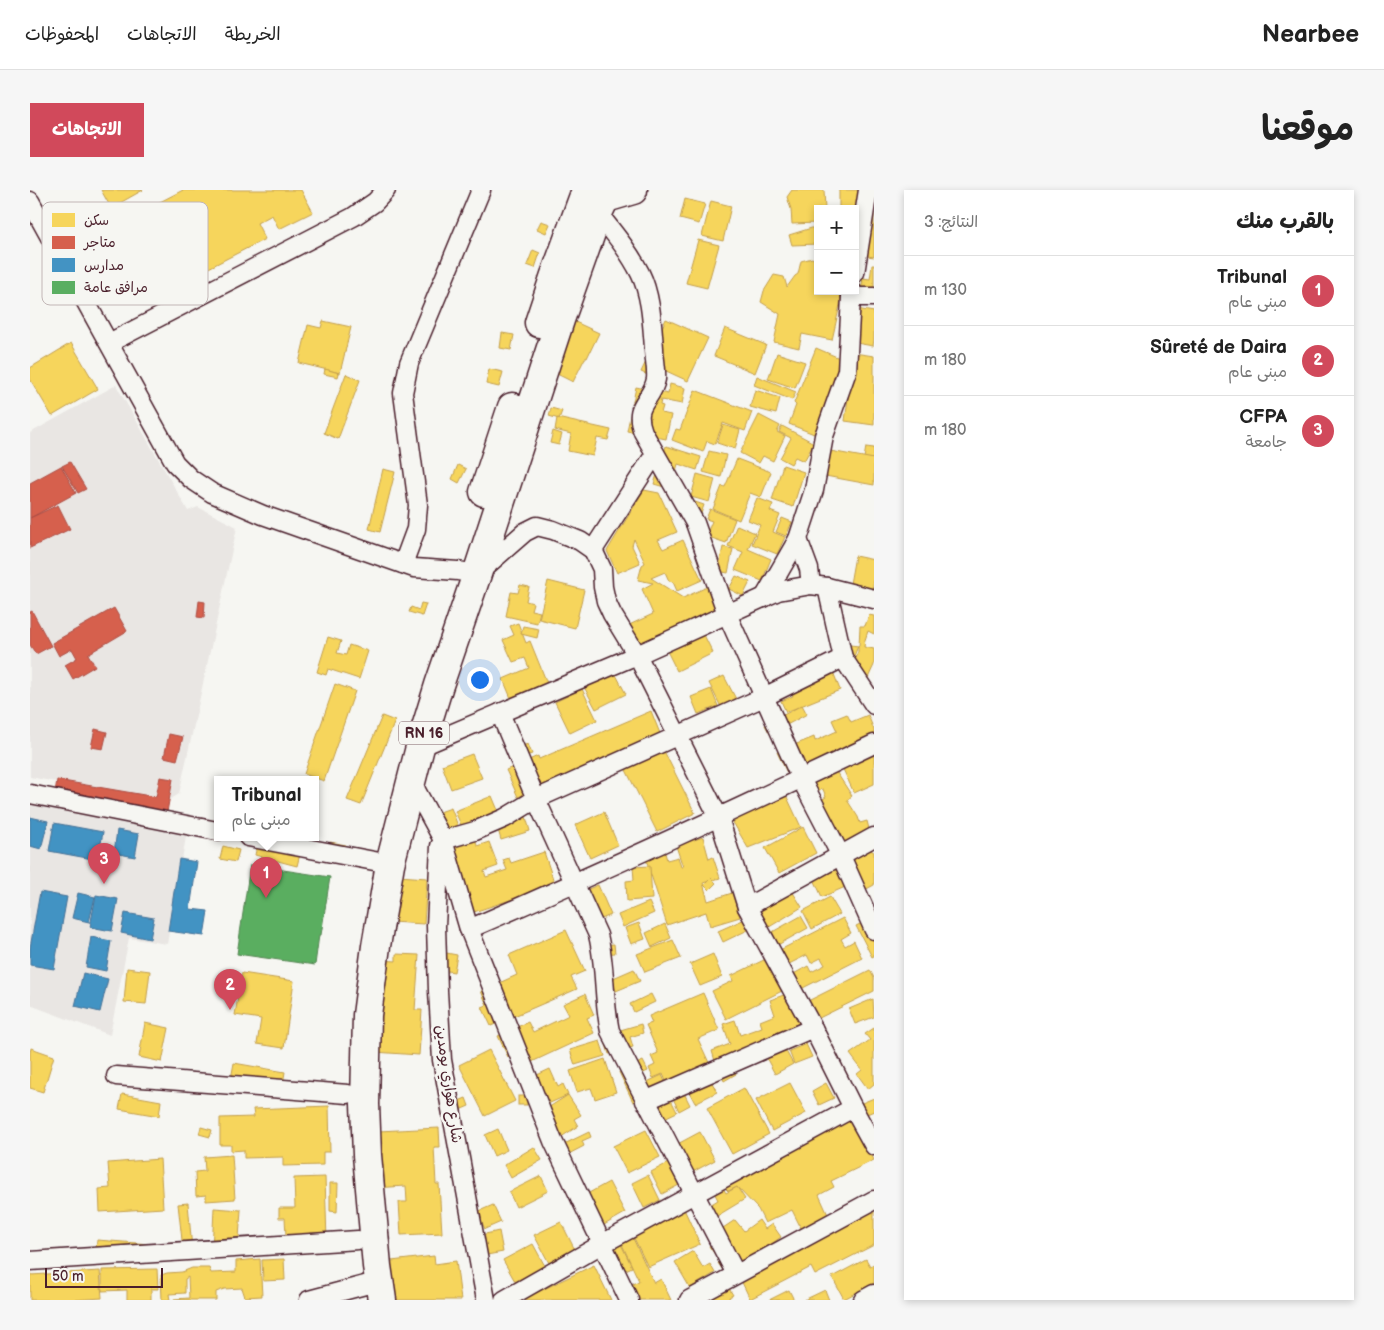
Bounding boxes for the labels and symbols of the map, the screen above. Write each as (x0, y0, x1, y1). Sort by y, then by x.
legend (42, 202, 208, 305)
text: سكن (84, 212, 109, 229)
text: متاجر (83, 234, 116, 251)
text: مدارس (84, 257, 124, 274)
text: مرافق عامة (84, 279, 148, 296)
your location (467, 667, 493, 693)
road number: RN 16 (399, 722, 449, 744)
pin: 3 (88, 843, 120, 884)
pin: 1 (250, 857, 282, 898)
pin: 2 (214, 969, 246, 1010)
street label: شارع هواري بومدين (430, 1024, 466, 1145)
scale bar (45, 1265, 162, 1288)

